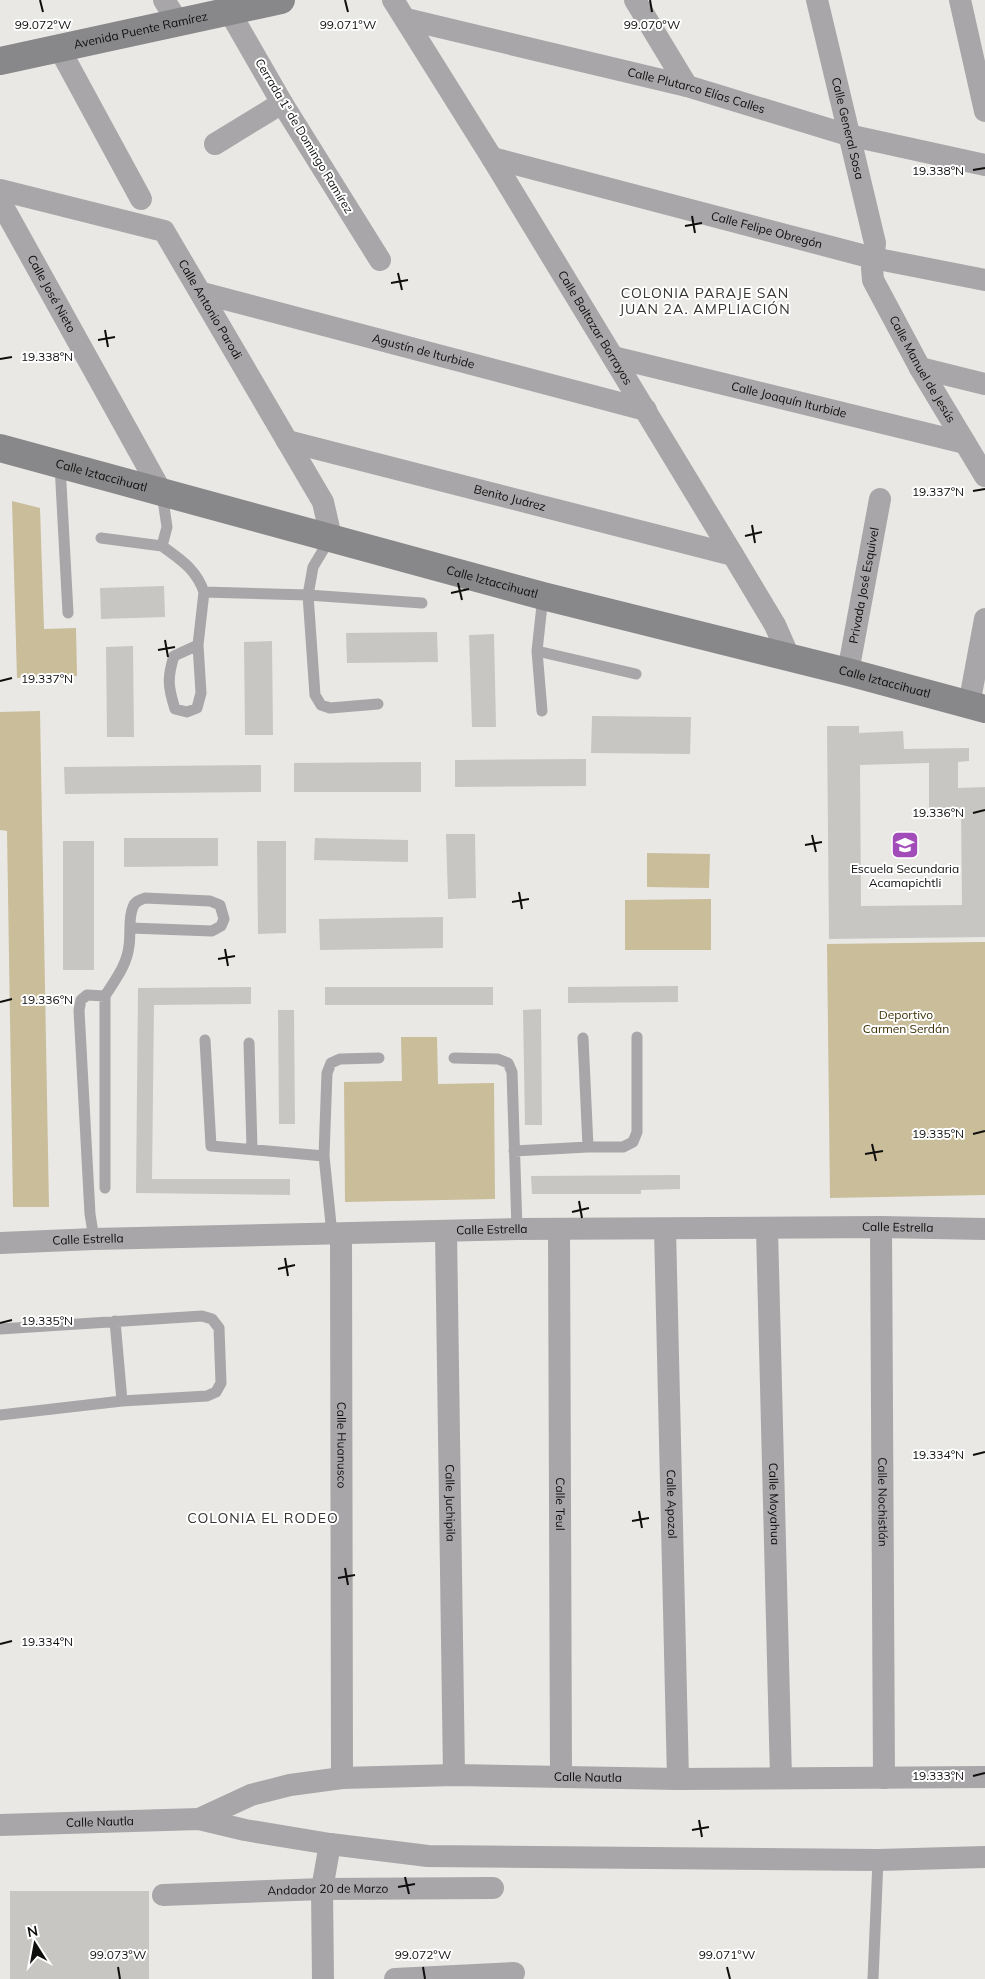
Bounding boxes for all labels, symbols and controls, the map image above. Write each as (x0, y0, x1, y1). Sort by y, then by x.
street label: Avenida Puente Ramírez (72, 8, 209, 52)
text: 99.072°W (15, 17, 71, 32)
text: 99.071°W (320, 17, 376, 32)
text: 99.070°W (624, 17, 680, 32)
street label: Cerrada 1ª de Domingo Ramírez (252, 56, 357, 216)
street label: Calle Plutarco Elías Calles (626, 64, 767, 116)
street label: Calle General Sosa (829, 76, 868, 181)
text: 19.338°N (912, 163, 964, 178)
street label: Calle Felipe Obregón (709, 208, 824, 251)
street label: Calle José Nieto (24, 252, 79, 335)
street label: Calle Antonio Parodi (175, 257, 246, 362)
street label: Calle Baltazar Borrayos (555, 268, 636, 387)
district label: COLONIA PARAJE SAN JUAN 2A. AMPLIACIÓN (619, 284, 791, 318)
street label: Calle Manuel de Jesús (886, 313, 959, 425)
street label: Agustín de Iturbide (371, 330, 476, 372)
text: 19.338°N (21, 349, 73, 364)
street label: Calle Joaquín Iturbide (730, 378, 848, 421)
street label: Calle Iztaccihuatl (54, 456, 149, 495)
street label: Benito Juárez (472, 481, 548, 514)
text: 19.337°N (912, 484, 964, 499)
street label: Privada José Esquivel (845, 526, 882, 645)
street label: Calle Iztaccihuatl (445, 562, 540, 601)
street label: Calle Iztaccihuatl (837, 662, 932, 701)
text: 19.337°N (21, 671, 73, 686)
text: 19.336°N (912, 805, 964, 820)
school or university icon: Escuela Secundaria Acamapichtli (890, 830, 920, 860)
place label: Escuela Secundaria Acamapichtli (851, 861, 959, 890)
text: 19.336°N (21, 992, 73, 1007)
park label: Deportivo Carmen Serdán (863, 1007, 949, 1036)
text: 19.335°N (912, 1126, 964, 1141)
street label: Calle Estrella (862, 1219, 934, 1235)
street label: Calle Estrella (456, 1221, 528, 1237)
street label: Calle Estrella (52, 1230, 124, 1248)
text: 19.335°N (21, 1313, 73, 1328)
street label: Calle Huanusco (334, 1402, 349, 1488)
text: 19.334°N (912, 1447, 964, 1462)
street label: Calle Nochistlán (875, 1457, 891, 1547)
street label: Calle Moyahua (766, 1463, 783, 1545)
street label: Calle Juchipila (442, 1464, 459, 1542)
street label: Calle Apozol (664, 1469, 680, 1539)
street label: Calle Teul (553, 1477, 568, 1531)
district label: COLONIA EL RODEO (187, 1509, 339, 1527)
text: 19.334°N (21, 1634, 73, 1649)
text: 19.333°N (912, 1768, 964, 1783)
street label: Calle Nautla (554, 1769, 622, 1785)
street label: Calle Nautla (66, 1813, 134, 1830)
street label: Andador 20 de Marzo (267, 1881, 389, 1898)
north arrow (10, 1919, 60, 1969)
text: N (26, 1921, 39, 1941)
text: 99.073°W (90, 1947, 146, 1962)
text: 99.072°W (395, 1947, 451, 1962)
text: 99.071°W (699, 1947, 755, 1962)

